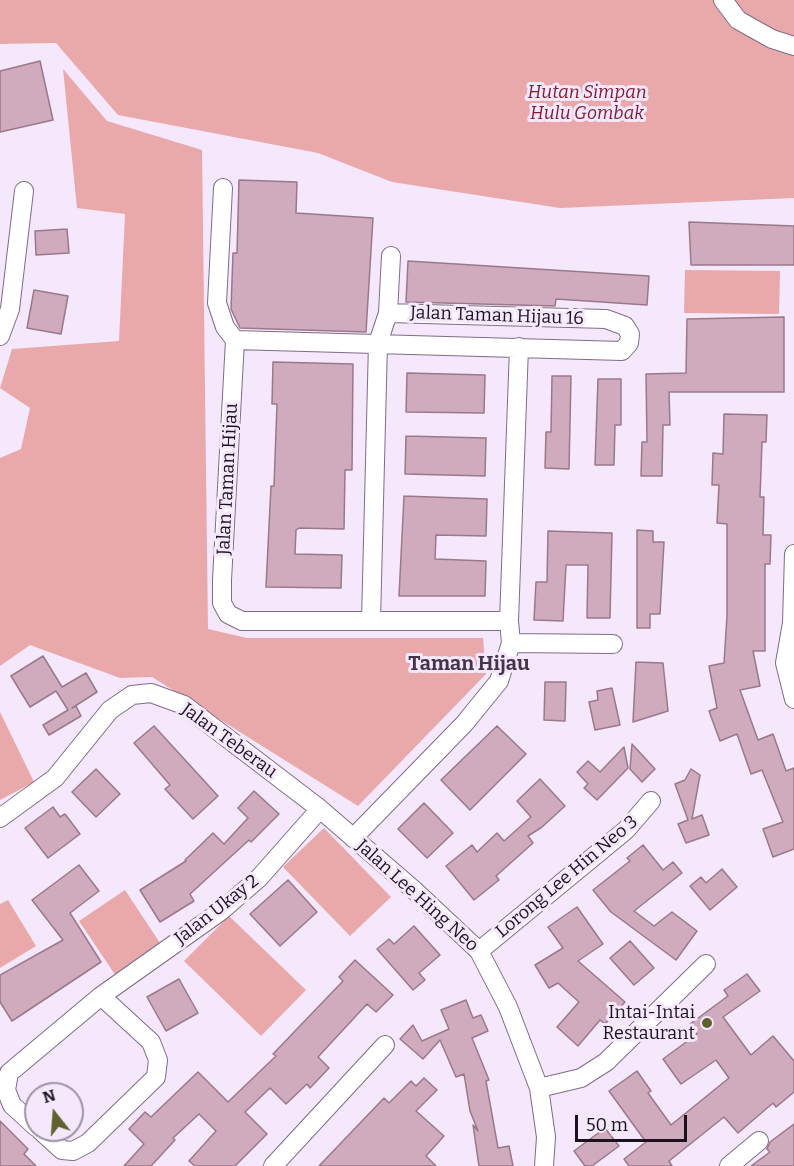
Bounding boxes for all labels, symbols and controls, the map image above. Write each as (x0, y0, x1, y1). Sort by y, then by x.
park label: Hutan Simpan Hulu Gombak (527, 82, 647, 124)
street label: Jalan Taman Hijau 16 (410, 302, 584, 330)
street label: Jalan Taman Hijau (213, 402, 243, 556)
district label: Taman Hijau (408, 652, 530, 676)
street label: Jalan Teberau (177, 699, 281, 783)
street label: Lorong Lee Hin Neo 3 (492, 811, 642, 943)
street label: Jalan Lee Hing Neo (351, 835, 483, 957)
street label: Jalan Ukay 2 (171, 871, 263, 949)
place label: Intai-Intai Restaurant (603, 1002, 695, 1044)
marker: Intai-Intai Restaurant (700, 1016, 714, 1030)
north arrow (24, 1082, 84, 1142)
text: N (40, 1085, 58, 1107)
scale bar (578, 1103, 690, 1141)
text: 50 m (586, 1114, 628, 1136)

